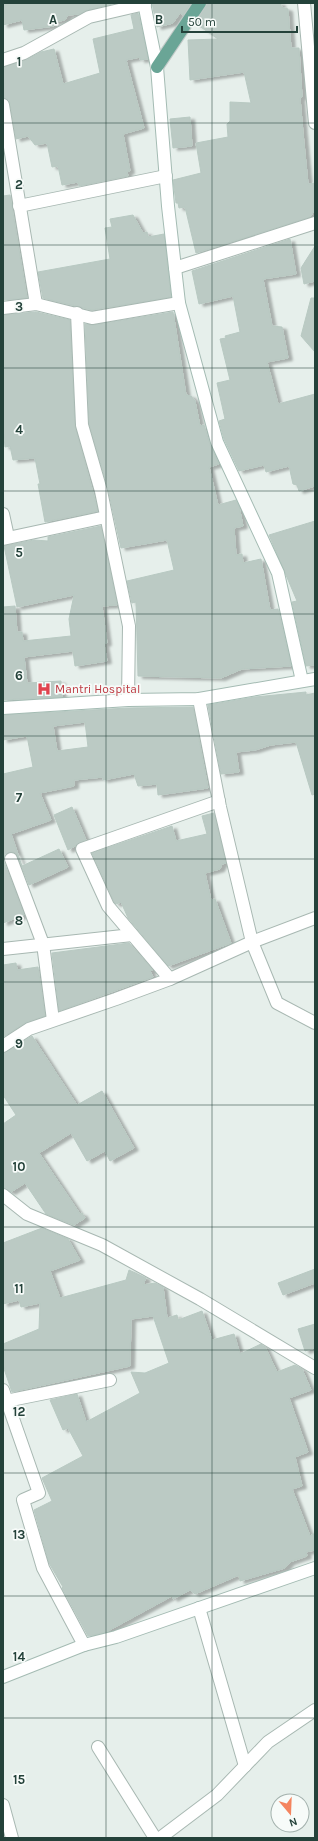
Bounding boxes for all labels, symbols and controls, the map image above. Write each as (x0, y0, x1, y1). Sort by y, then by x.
scale bar (182, 8, 297, 34)
text: A (49, 12, 57, 27)
text: B (155, 12, 163, 27)
text: 50 m (188, 15, 216, 29)
text: 1 (17, 54, 21, 69)
text: 2 (15, 177, 23, 192)
text: 3 (15, 299, 23, 314)
text: 4 (15, 422, 23, 437)
text: 5 (15, 545, 23, 560)
text: 6 (15, 668, 23, 683)
hospital icon: Mantri Hospital (36, 681, 52, 697)
place label: Mantri Hospital (55, 682, 140, 696)
text: 7 (16, 790, 23, 805)
text: 8 (15, 913, 23, 928)
text: 9 (15, 1036, 23, 1051)
text: 10 (13, 1159, 25, 1174)
text: 11 (14, 1281, 24, 1296)
text: 12 (13, 1404, 25, 1419)
text: 13 (13, 1527, 25, 1542)
text: 14 (13, 1649, 25, 1664)
text: 15 (13, 1772, 26, 1787)
north arrow (270, 1793, 310, 1833)
text: N (287, 1815, 299, 1829)

